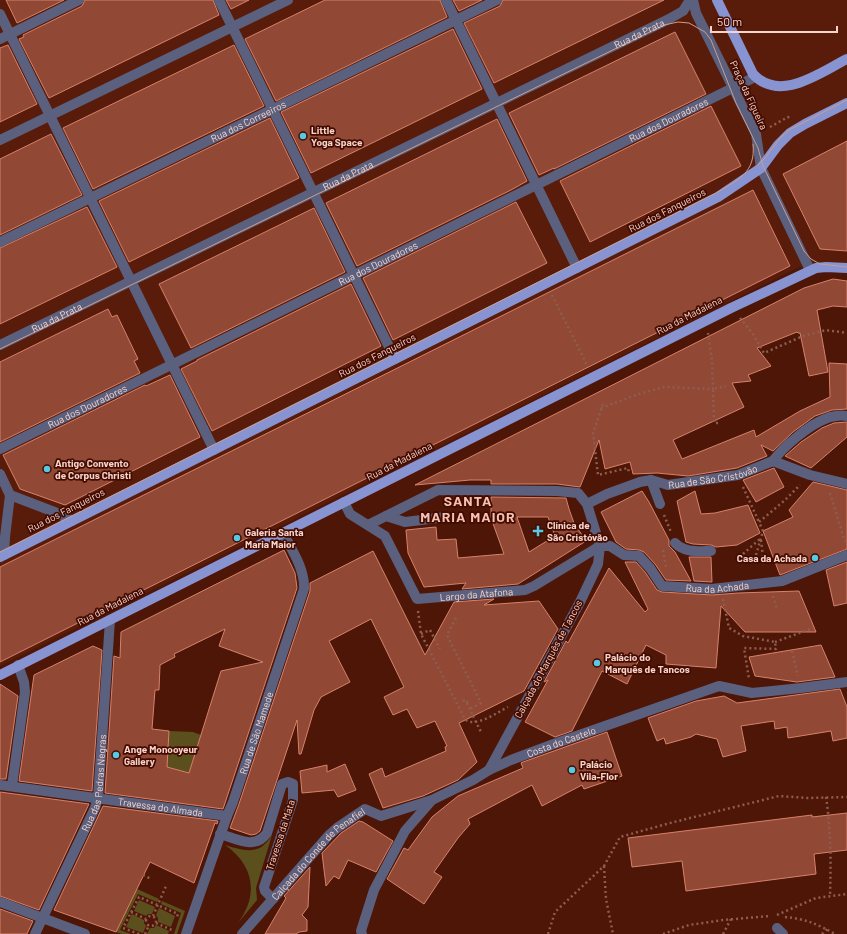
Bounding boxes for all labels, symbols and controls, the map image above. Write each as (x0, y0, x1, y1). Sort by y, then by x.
scale bar (711, 8, 837, 34)
text: 50 m (717, 14, 742, 28)
street label: Rua da Prata (612, 16, 666, 51)
street label: Praça da Figueira (728, 58, 770, 132)
street label: Rua dos Douradores (627, 95, 710, 144)
street label: Rua dos Correeiros (209, 98, 288, 145)
place label: Little Yoga Space (311, 124, 363, 148)
marker: Little Yoga Space (298, 131, 308, 141)
street label: Rua da Prata (321, 158, 375, 193)
street label: Rua dos Fanqueiros (627, 185, 708, 235)
street label: Rua dos Douradores (336, 239, 420, 288)
street label: Rua da Madalena (654, 293, 724, 337)
street label: Rua da Prata (29, 300, 84, 335)
street label: Rua dos Fanqueiros (337, 330, 418, 380)
street label: Rua dos Douradores (46, 382, 129, 431)
street label: Rua da Madalena (364, 439, 434, 483)
place label: Antigo Convento de Corpus Christi (55, 457, 131, 481)
street label: Rua de São Cristóvão (667, 462, 759, 491)
marker: Antigo Convento de Corpus Christi (42, 464, 52, 474)
street label: Rua dos Fanqueiros (26, 485, 107, 535)
district label: SANTA MARIA MAIOR (420, 492, 516, 525)
place label: Clínica de São Cristóvão (547, 519, 608, 543)
marker: Clínica de São Cristóvão (532, 525, 544, 537)
place label: Galeria Santa Maria Maior (245, 526, 304, 550)
marker: Galeria Santa Maria Maior (232, 533, 242, 543)
place label: Casa da Achada (737, 552, 807, 564)
marker: Casa da Achada (810, 553, 820, 563)
street label: Rua da Achada (685, 579, 750, 595)
street label: Rua da Madalena (75, 584, 145, 628)
street label: Largo da Atafona (439, 585, 513, 603)
street label: Calçada do Marquês de Tancos (512, 598, 584, 720)
place label: Palácio do Marquês de Tancos (605, 651, 690, 675)
marker: Palácio do Marquês de Tancos (592, 658, 602, 668)
street label: Rua de São Mamede (237, 690, 275, 776)
street label: Costa do Castelo (525, 724, 597, 760)
street label: Rua das Pedras Negras (79, 734, 108, 833)
place label: Ange Monooyeur Gallery (124, 743, 198, 767)
marker: Ange Monooyeur Gallery (111, 750, 121, 760)
place label: Palácio Vila-Flor (580, 758, 618, 782)
marker: Palácio Vila-Flor (567, 765, 577, 775)
street label: Travessa do Almada (117, 795, 204, 819)
street label: Travessa da Mata (263, 798, 297, 872)
street label: Calçada do Conde de Penafiel (269, 805, 367, 902)

